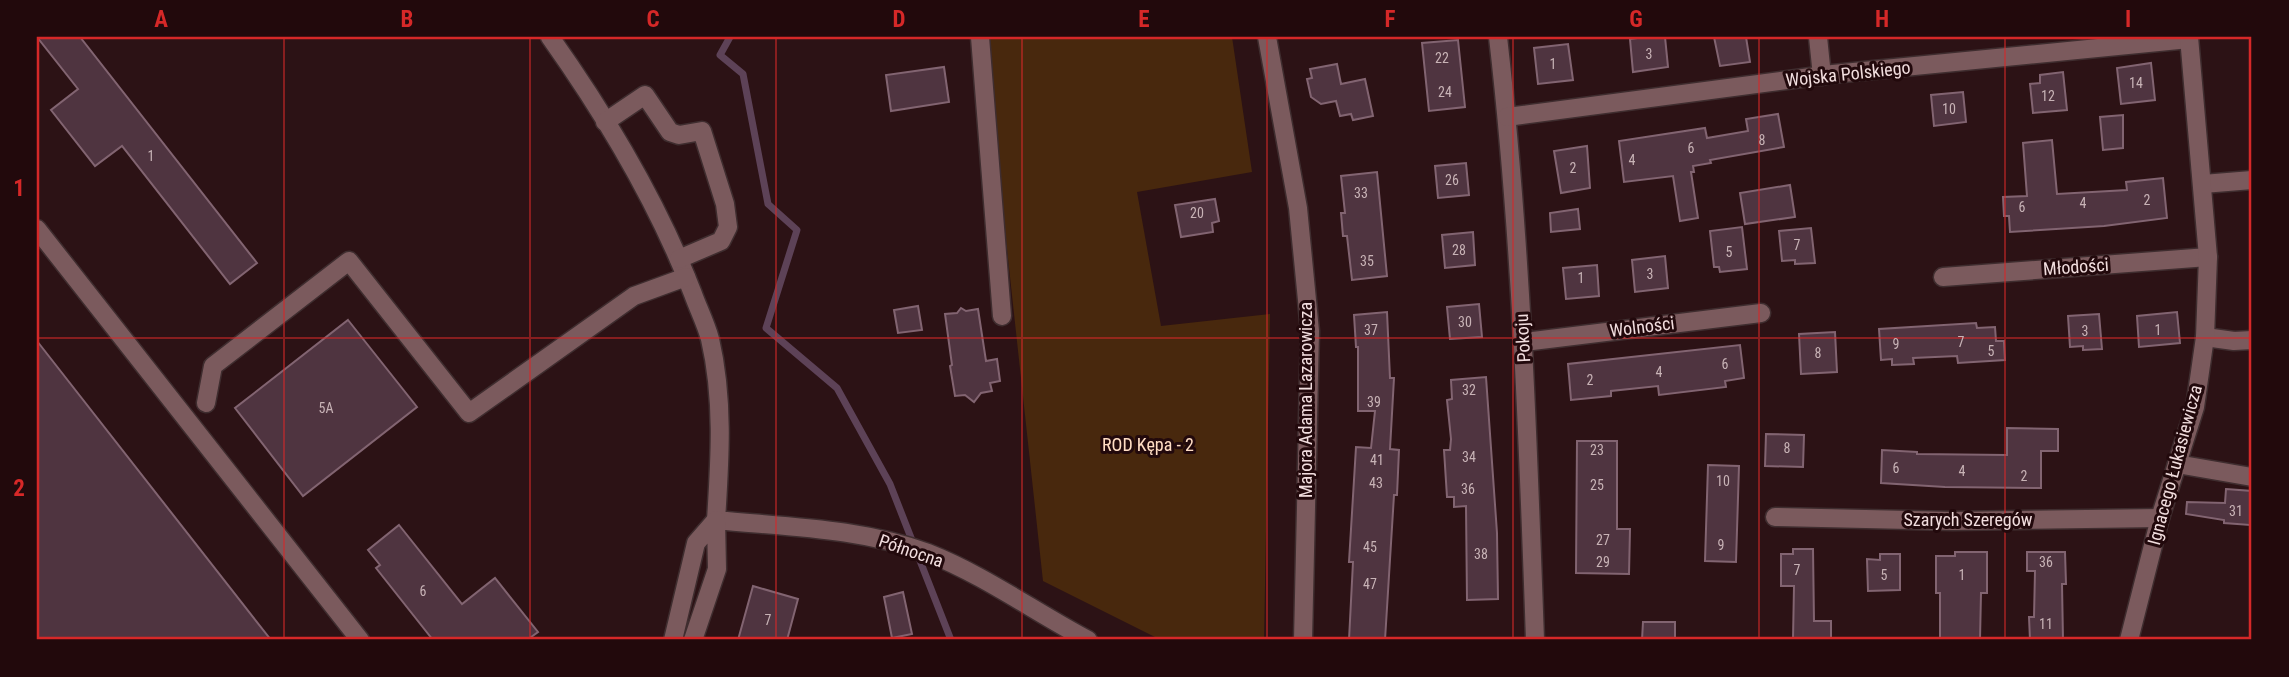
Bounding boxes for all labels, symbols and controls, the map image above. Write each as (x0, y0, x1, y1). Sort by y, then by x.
text: A (154, 6, 168, 33)
text: B (401, 6, 413, 33)
text: C (646, 6, 660, 33)
text: D (893, 6, 906, 33)
text: E (1138, 6, 1150, 33)
text: F (1385, 6, 1396, 33)
text: G (1629, 6, 1643, 33)
text: H (1875, 6, 1889, 33)
text: I (2125, 6, 2131, 33)
house number: 3 (1646, 46, 1652, 62)
house number: 22 (1435, 50, 1449, 66)
house number: 1 (1550, 56, 1556, 72)
street label: Wojska Polskiego (1784, 57, 1911, 91)
house number: 14 (2129, 75, 2143, 91)
house number: 24 (1438, 84, 1452, 100)
house number: 12 (2041, 88, 2055, 104)
house number: 10 (1942, 101, 1956, 117)
house number: 8 (1759, 132, 1766, 148)
house number: 6 (1688, 140, 1695, 156)
house number: 1 (148, 148, 154, 164)
house number: 4 (1629, 152, 1636, 168)
house number: 2 (1570, 160, 1577, 176)
house number: 26 (1445, 172, 1459, 188)
text: 1 (13, 175, 25, 202)
house number: 33 (1354, 185, 1368, 201)
house number: 2 (2144, 192, 2151, 208)
house number: 4 (2080, 195, 2087, 211)
house number: 6 (2019, 199, 2026, 215)
house number: 20 (1190, 205, 1204, 221)
house number: 7 (1794, 237, 1801, 253)
house number: 28 (1452, 242, 1466, 258)
house number: 5 (1726, 244, 1733, 260)
house number: 35 (1360, 253, 1374, 269)
street label: Młodości (2042, 254, 2110, 279)
house number: 3 (1647, 266, 1653, 282)
house number: 1 (1578, 270, 1584, 286)
street label: Majora Adama Lazarowicza (1295, 302, 1316, 498)
street label: Wolności (1608, 312, 1675, 341)
street label: Pokoju (1511, 313, 1534, 363)
house number: 30 (1458, 314, 1472, 330)
house number: 37 (1364, 322, 1378, 338)
house number: 1 (2155, 322, 2161, 338)
house number: 3 (2082, 323, 2088, 339)
house number: 7 (1958, 334, 1965, 350)
house number: 9 (1893, 336, 1899, 352)
house number: 5 (1988, 343, 1995, 359)
house number: 8 (1815, 345, 1822, 361)
house number: 6 (1722, 356, 1729, 372)
house number: 4 (1656, 364, 1663, 380)
house number: 2 (1587, 372, 1594, 388)
house number: 32 (1462, 382, 1476, 398)
street label: Ignacego Łukasiewicza (2143, 382, 2206, 547)
house number: 39 (1367, 394, 1381, 410)
house number: 5A (319, 400, 333, 416)
park label: ROD Kępa - 2 (1102, 434, 1194, 455)
house number: 8 (1784, 440, 1791, 456)
house number: 23 (1590, 442, 1604, 458)
house number: 34 (1462, 449, 1476, 465)
house number: 41 (1370, 452, 1384, 468)
house number: 6 (1893, 460, 1900, 476)
house number: 4 (1959, 463, 1966, 479)
house number: 2 (2021, 468, 2028, 484)
house number: 10 (1716, 473, 1730, 489)
text: 2 (13, 475, 25, 502)
house number: 43 (1369, 475, 1383, 491)
house number: 25 (1590, 477, 1604, 493)
house number: 36 (1461, 481, 1475, 497)
house number: 31 (2229, 503, 2243, 519)
street label: Szarych Szeregów (1904, 509, 2033, 530)
street label: Północna (876, 530, 946, 571)
house number: 27 (1596, 532, 1610, 548)
house number: 9 (1718, 537, 1724, 553)
house number: 45 (1363, 539, 1377, 555)
house number: 38 (1474, 546, 1488, 562)
house number: 29 (1596, 554, 1610, 570)
house number: 36 (2039, 554, 2053, 570)
house number: 7 (1794, 562, 1801, 578)
house number: 5 (1881, 567, 1888, 583)
house number: 1 (1959, 567, 1965, 583)
house number: 47 (1363, 576, 1377, 592)
house number: 6 (420, 583, 427, 599)
house number: 7 (765, 612, 772, 628)
house number: 11 (2039, 616, 2053, 632)

